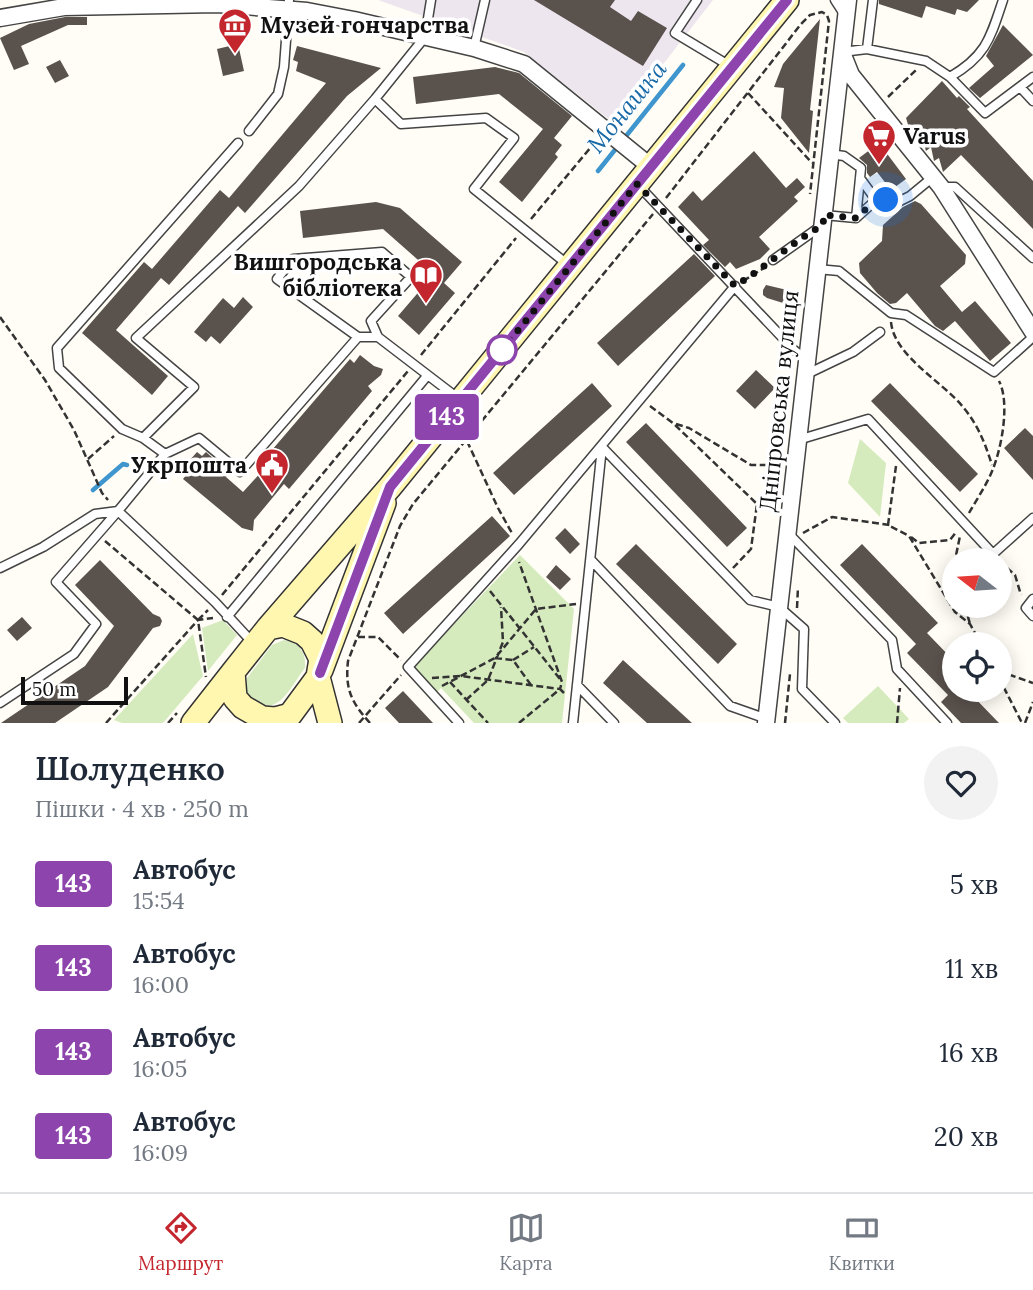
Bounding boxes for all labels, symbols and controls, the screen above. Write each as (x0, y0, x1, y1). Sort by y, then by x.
museum icon: Музей гончарства (216, 6, 254, 55)
place label: Музей гончарства (260, 10, 469, 39)
water label: Монашка (580, 54, 674, 159)
supermarket icon: Varus (860, 117, 898, 166)
place label: Varus (903, 121, 966, 150)
your location (868, 182, 903, 217)
place label: Вишгородська бібліотека (234, 247, 402, 302)
library icon: Вишгородська бібліотека (407, 256, 445, 305)
street label: Дніпровська вулиця (752, 289, 805, 513)
unlabelled marker (487, 335, 517, 365)
line badge: 143 (407, 394, 487, 440)
text: 143 (429, 401, 465, 432)
public building icon: Укрпошта (253, 446, 291, 495)
place label: Укрпошта (131, 450, 247, 479)
north arrow (942, 548, 1012, 618)
map controls (942, 548, 1012, 702)
button: locate (942, 632, 1012, 702)
scale bar (21, 674, 128, 706)
text: 50 m (32, 677, 76, 701)
button: heart (924, 746, 998, 820)
text: Шолуденко (35, 747, 225, 789)
text: Пішки · 4 хв · 250 m (35, 794, 249, 823)
text: Автобус (133, 853, 236, 886)
text: 143 (55, 868, 92, 899)
text: 5 хв (950, 868, 998, 901)
text: 15:54 (133, 886, 185, 915)
text: Автобус (133, 937, 236, 970)
text: 143 (55, 952, 92, 983)
text: 11 хв (945, 952, 998, 985)
text: 16:00 (133, 970, 189, 999)
text: Автобус (133, 1021, 236, 1054)
text: 143 (55, 1036, 92, 1067)
text: 16 хв (939, 1036, 998, 1069)
text: 16:05 (133, 1054, 187, 1083)
text: Автобус (133, 1105, 236, 1138)
text: 143 (55, 1120, 92, 1151)
text: 20 хв (934, 1120, 998, 1153)
text: 16:09 (133, 1138, 188, 1167)
tab: Маршрут (138, 1209, 223, 1275)
tab: Карта (499, 1209, 553, 1275)
tab: Квитки (829, 1209, 895, 1275)

